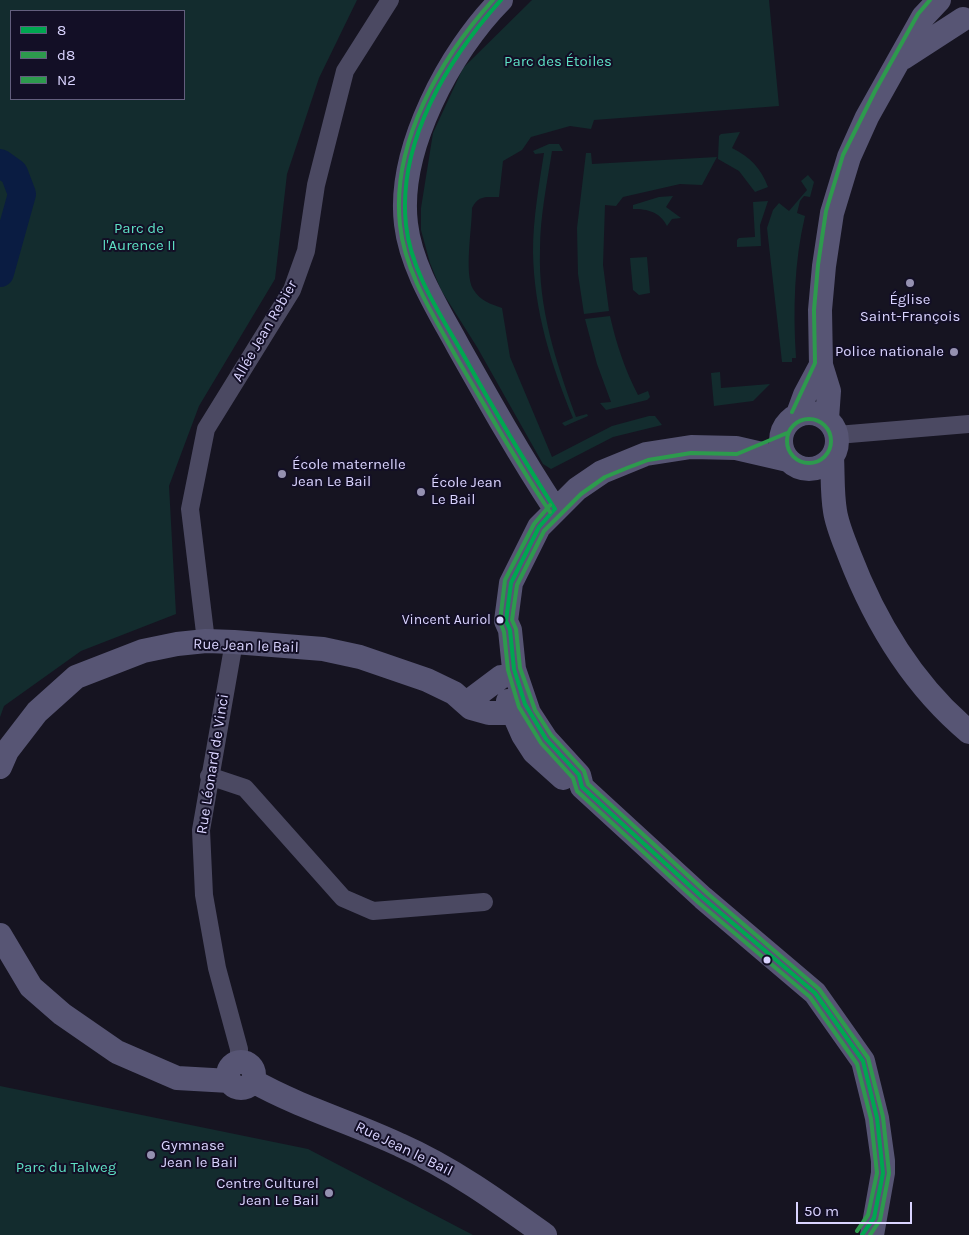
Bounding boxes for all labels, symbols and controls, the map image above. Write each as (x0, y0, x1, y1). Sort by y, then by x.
legend (10, 10, 185, 100)
text: 8 (57, 21, 66, 39)
text: d8 (57, 46, 75, 64)
park label: Parc des Étoiles (504, 53, 612, 71)
text: N2 (57, 71, 76, 89)
park label: Parc de l'Aurence II (102, 220, 176, 255)
street label: Allée Jean Rebier (229, 277, 301, 385)
marker: Église Saint-François (904, 277, 916, 289)
place label: Église Saint-François (860, 291, 960, 326)
place label: Police nationale (835, 343, 944, 361)
marker: Police nationale (948, 346, 960, 358)
place label: École maternelle Jean Le Bail (292, 456, 406, 491)
marker: École maternelle Jean Le Bail (276, 468, 288, 480)
place label: École Jean Le Bail (431, 474, 502, 509)
marker: École Jean Le Bail (415, 486, 427, 498)
place label: Vincent Auriol (402, 612, 491, 628)
marker: Vincent Auriol (495, 615, 505, 625)
street label: Rue Jean le Bail (193, 635, 299, 657)
street label: Rue Léonard de Vinci (193, 692, 233, 836)
unlabelled marker (762, 955, 772, 965)
street label: Rue Jean le Bail (352, 1118, 456, 1180)
place label: Gymnase Jean le Bail (161, 1137, 237, 1172)
marker: Gymnase Jean le Bail (145, 1149, 157, 1161)
park label: Parc du Talweg (16, 1159, 116, 1177)
place label: Centre Culturel Jean Le Bail (216, 1175, 319, 1210)
marker: Centre Culturel Jean Le Bail (323, 1187, 335, 1199)
scale bar (799, 1192, 915, 1224)
text: 50 m (804, 1202, 839, 1220)

